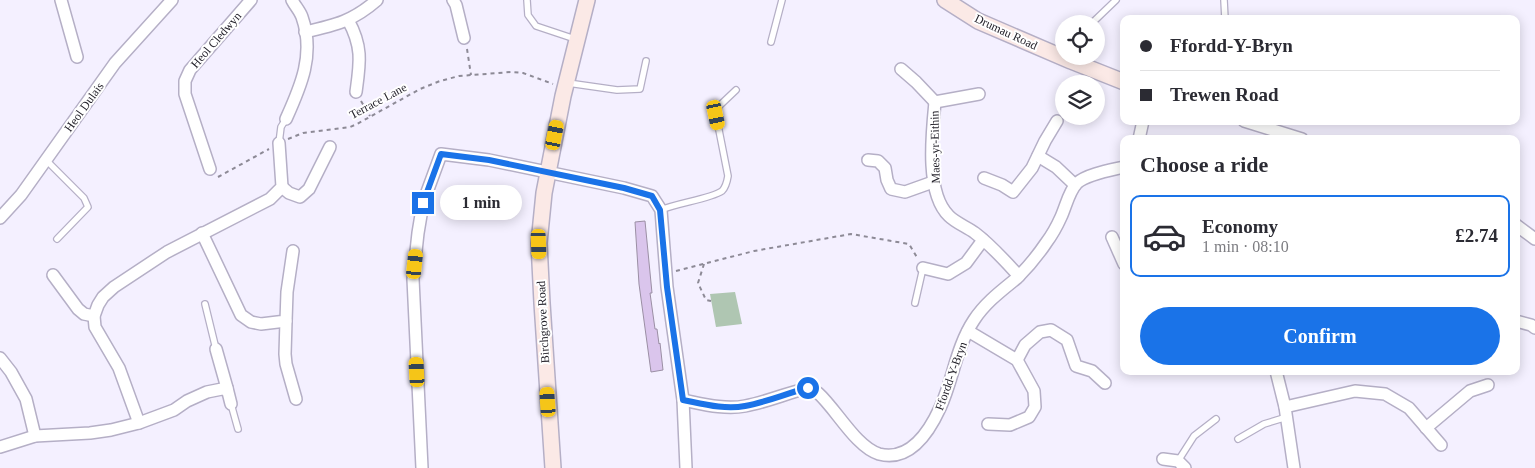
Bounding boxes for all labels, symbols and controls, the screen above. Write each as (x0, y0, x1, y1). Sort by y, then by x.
street label: Heol Cledwyn (188, 9, 244, 71)
street label: Drumau Road (972, 11, 1040, 53)
map controls (1055, 15, 1105, 125)
button: locate (1055, 15, 1105, 65)
text: Ffordd-Y-Bryn (1170, 35, 1293, 56)
button: layers (1055, 75, 1105, 125)
street label: Heol Dulais (61, 79, 107, 134)
street label: Terrace Lane (347, 80, 409, 122)
text: Trewen Road (1170, 84, 1279, 105)
car (705, 99, 726, 131)
street label: Maes-yr-Eithin (927, 110, 943, 184)
car (544, 119, 565, 151)
text: Choose a ride (1140, 152, 1268, 177)
callout: 1 min (440, 186, 523, 220)
route end (412, 192, 434, 214)
text: 1 min (462, 194, 500, 211)
icon: car (1142, 214, 1187, 259)
text: Economy (1202, 216, 1278, 237)
text: £2.74 (1455, 225, 1498, 246)
car (530, 229, 547, 259)
text: 1 min · 08:10 (1202, 238, 1289, 255)
car (405, 248, 424, 280)
street label: Birchgrove Road (534, 281, 552, 363)
button: Confirm (1140, 307, 1500, 365)
street label: Ffordd-Y-Bryn (932, 340, 970, 412)
car (408, 357, 425, 387)
route start (797, 377, 819, 399)
car (539, 387, 556, 417)

